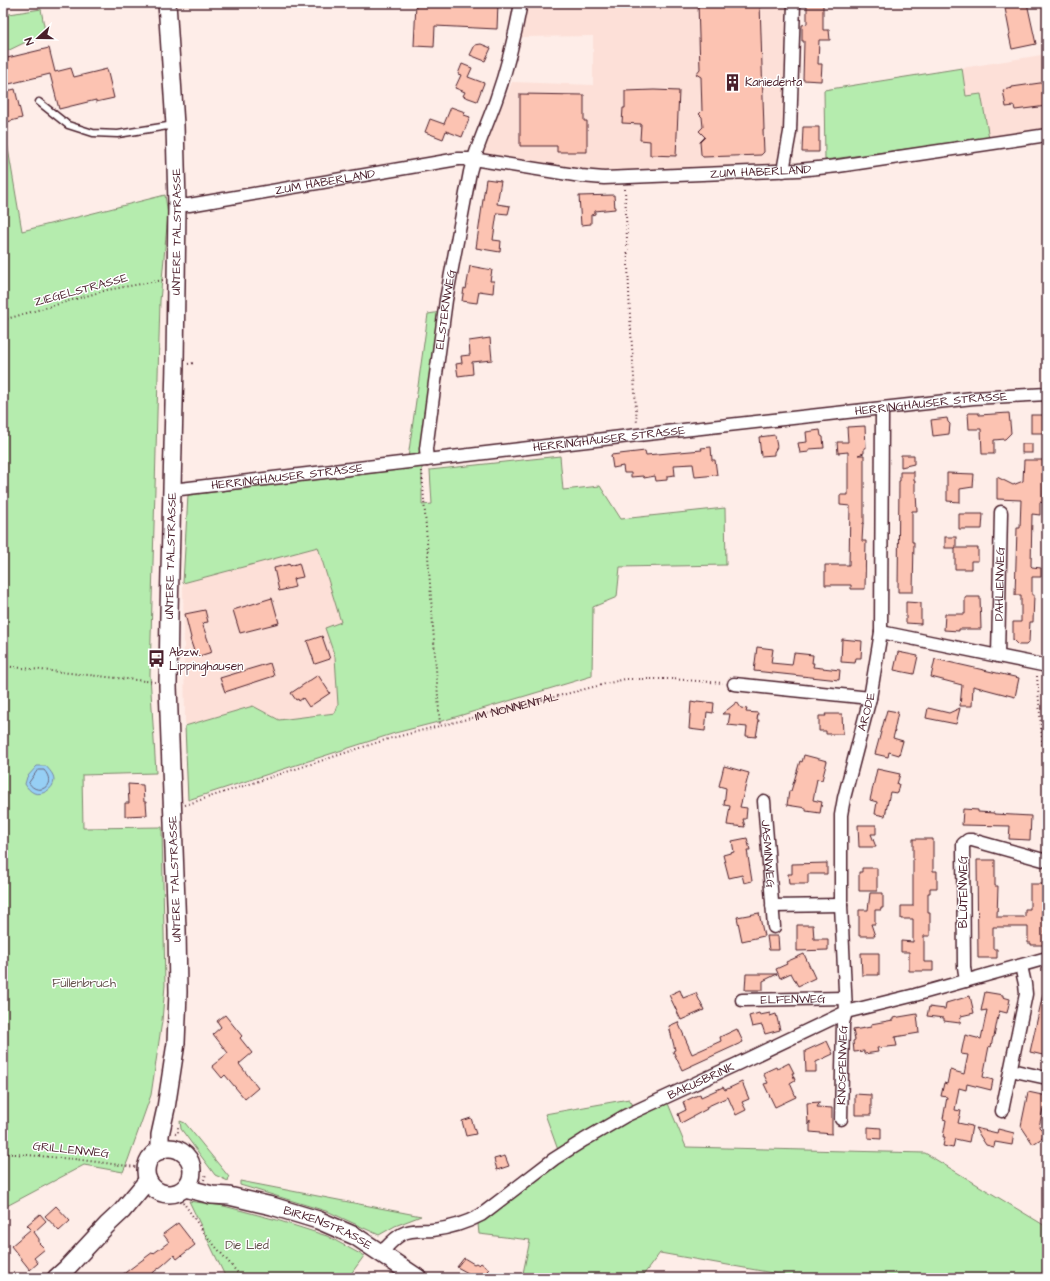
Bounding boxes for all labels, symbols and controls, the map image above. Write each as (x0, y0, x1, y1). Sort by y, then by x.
north arrow (18, 18, 58, 58)
text: N (21, 35, 37, 47)
building icon: Kaniedenta (722, 72, 742, 92)
place label: Kaniedenta (745, 74, 802, 91)
street label: ZUM HABERLAND (710, 160, 812, 182)
street label: ZUM HABERLAND (274, 165, 377, 199)
street label: UNTERE TALSTRASSE (167, 168, 186, 295)
street label: ELSTERNWEG (431, 267, 460, 350)
street label: ZIEGELSTRASSE (32, 269, 130, 311)
street label: HERRINGHAUSER STRASSE (854, 388, 1008, 419)
street label: HERRINGHAUSER STRASSE (532, 421, 686, 456)
street label: HERRINGHAUSER STRASSE (210, 459, 364, 494)
street label: UNTERE TALSTRASSE (160, 492, 180, 619)
street label: DAHLIENWEG (990, 546, 1009, 621)
place label: Abzw. Lippinghausen (169, 644, 243, 676)
bus stop icon: Abzw. Lippinghausen (146, 649, 166, 669)
street label: IM NONNENTAL (473, 688, 561, 725)
street label: ARODE (853, 691, 879, 733)
street label: UNTERE TALSTRASSE (164, 815, 186, 943)
street label: JASMINWEG (757, 819, 779, 889)
street label: BLÜTENWEG (955, 855, 972, 928)
park label: Füllenbruch (52, 975, 116, 992)
street label: ELFENWEG (760, 990, 826, 1008)
street label: KNOSPENWEG (833, 1024, 851, 1105)
street label: BAKUSBRINK (665, 1058, 737, 1104)
street label: GRILLENWEG (32, 1138, 111, 1163)
street label: BIRKENSTRASSE (281, 1202, 375, 1254)
park label: Die Lied (225, 1237, 269, 1254)

